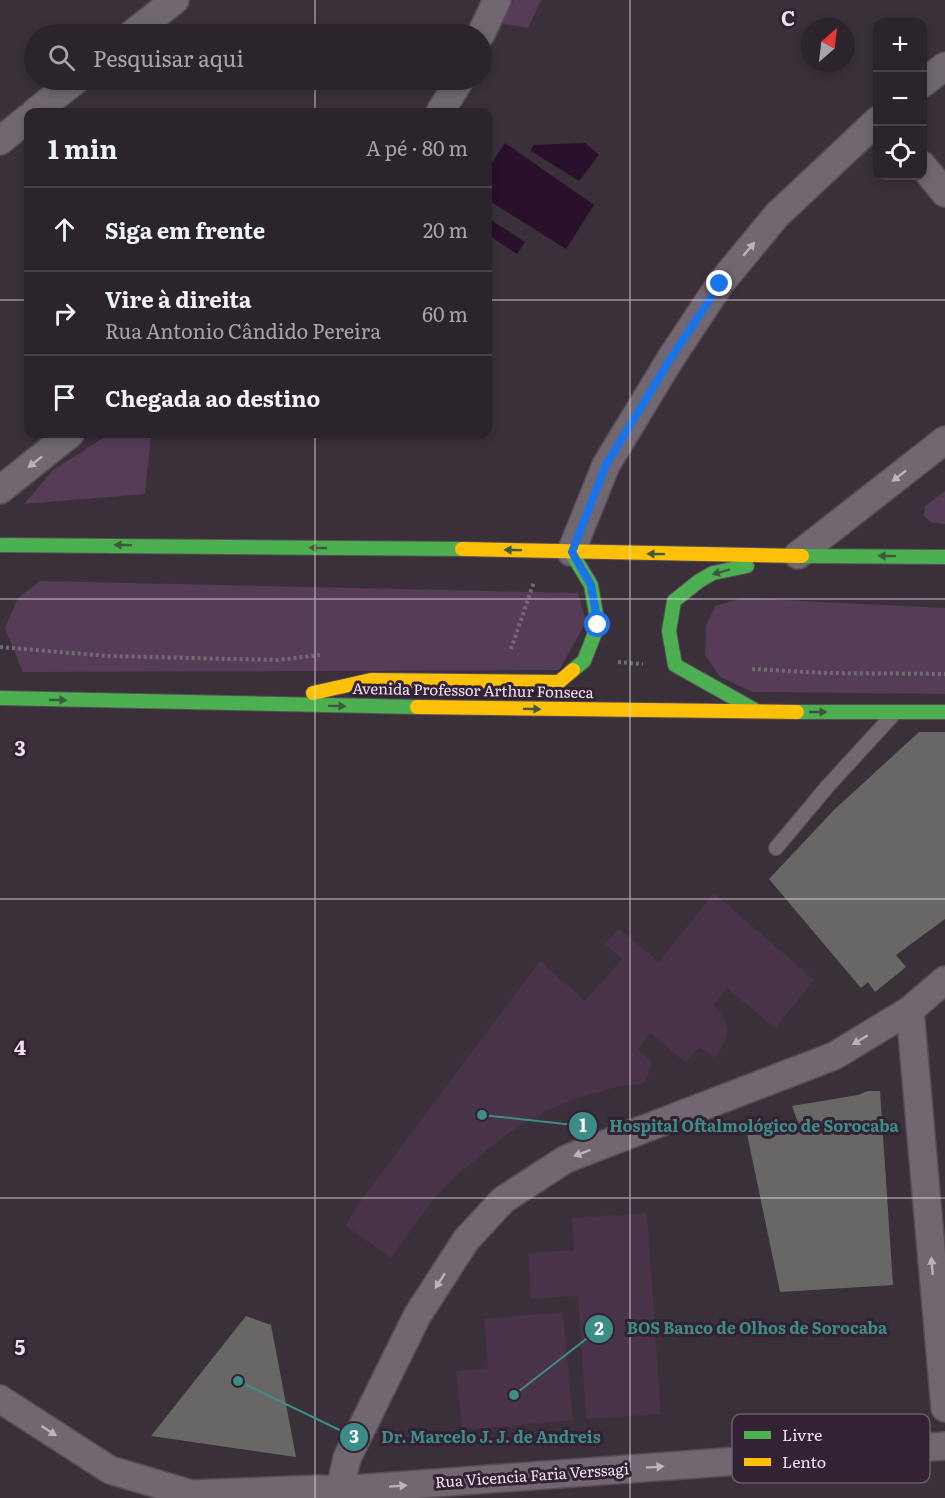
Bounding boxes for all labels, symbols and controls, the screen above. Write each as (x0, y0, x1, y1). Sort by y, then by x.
text: C (781, 2, 795, 32)
north arrow (801, 18, 855, 72)
map controls (873, 18, 927, 180)
button: + (873, 18, 927, 72)
search box (24, 24, 492, 90)
icon: search (45, 41, 78, 74)
text: Pesquisar aqui (93, 41, 244, 74)
button: − (873, 72, 927, 126)
button: locate (873, 126, 927, 180)
text: 1 min (48, 128, 117, 167)
text: A pé · 80 m (366, 132, 468, 162)
icon: ahead (48, 213, 81, 246)
text: Siga em frente (105, 213, 265, 246)
text: 20 m (423, 214, 468, 244)
one-way arrow (742, 242, 754, 257)
route end (706, 270, 732, 296)
text: Vire à direita (105, 282, 252, 315)
icon: right (48, 297, 81, 330)
text: 60 m (422, 298, 468, 328)
text: Rua Antonio Cândido Pereira (105, 315, 381, 345)
icon: arrive (48, 381, 81, 414)
text: Chegada ao destino (105, 381, 320, 414)
one-way arrow (27, 455, 43, 468)
one-way arrow (891, 470, 907, 483)
one-way arrow (114, 541, 133, 550)
one-way arrow (309, 543, 328, 552)
one-way arrow (504, 545, 523, 555)
one-way arrow (646, 549, 665, 559)
one-way arrow (877, 551, 896, 561)
one-way arrow (712, 568, 730, 577)
route start (584, 611, 610, 637)
street label: Avenida Professor Arthur Fonseca (352, 676, 595, 703)
one-way arrow (49, 696, 68, 705)
one-way arrow (328, 701, 347, 711)
one-way arrow (523, 704, 542, 714)
one-way arrow (808, 707, 827, 717)
text: 3 (14, 732, 26, 762)
text: 4 (14, 1031, 26, 1061)
one-way arrow (852, 1035, 868, 1046)
callout: Hospital Oftalmológico de Sorocaba (568, 1109, 911, 1143)
text: 1 (579, 1111, 587, 1138)
text: Hospital Oftalmológico de Sorocaba (609, 1113, 900, 1137)
one-way arrow (573, 1149, 591, 1158)
one-way arrow (927, 1257, 937, 1276)
one-way arrow (434, 1272, 446, 1288)
callout: BOS Banco de Olhos de Sorocaba (584, 1312, 899, 1346)
text: 2 (594, 1314, 604, 1341)
text: BOS Banco de Olhos de Sorocaba (627, 1315, 888, 1339)
text: 5 (15, 1331, 26, 1361)
legend (732, 1414, 930, 1483)
callout: Dr. Marcelo J. J. de Andreis (339, 1420, 612, 1454)
text: 3 (349, 1422, 359, 1449)
text: Livre (782, 1422, 822, 1446)
text: Dr. Marcelo J. J. de Andreis (381, 1424, 601, 1448)
one-way arrow (41, 1425, 57, 1436)
text: Lento (782, 1449, 826, 1473)
street label: Rua Vicencia Faria Verssagi (434, 1456, 630, 1493)
one-way arrow (646, 1463, 665, 1472)
one-way arrow (388, 1481, 407, 1491)

